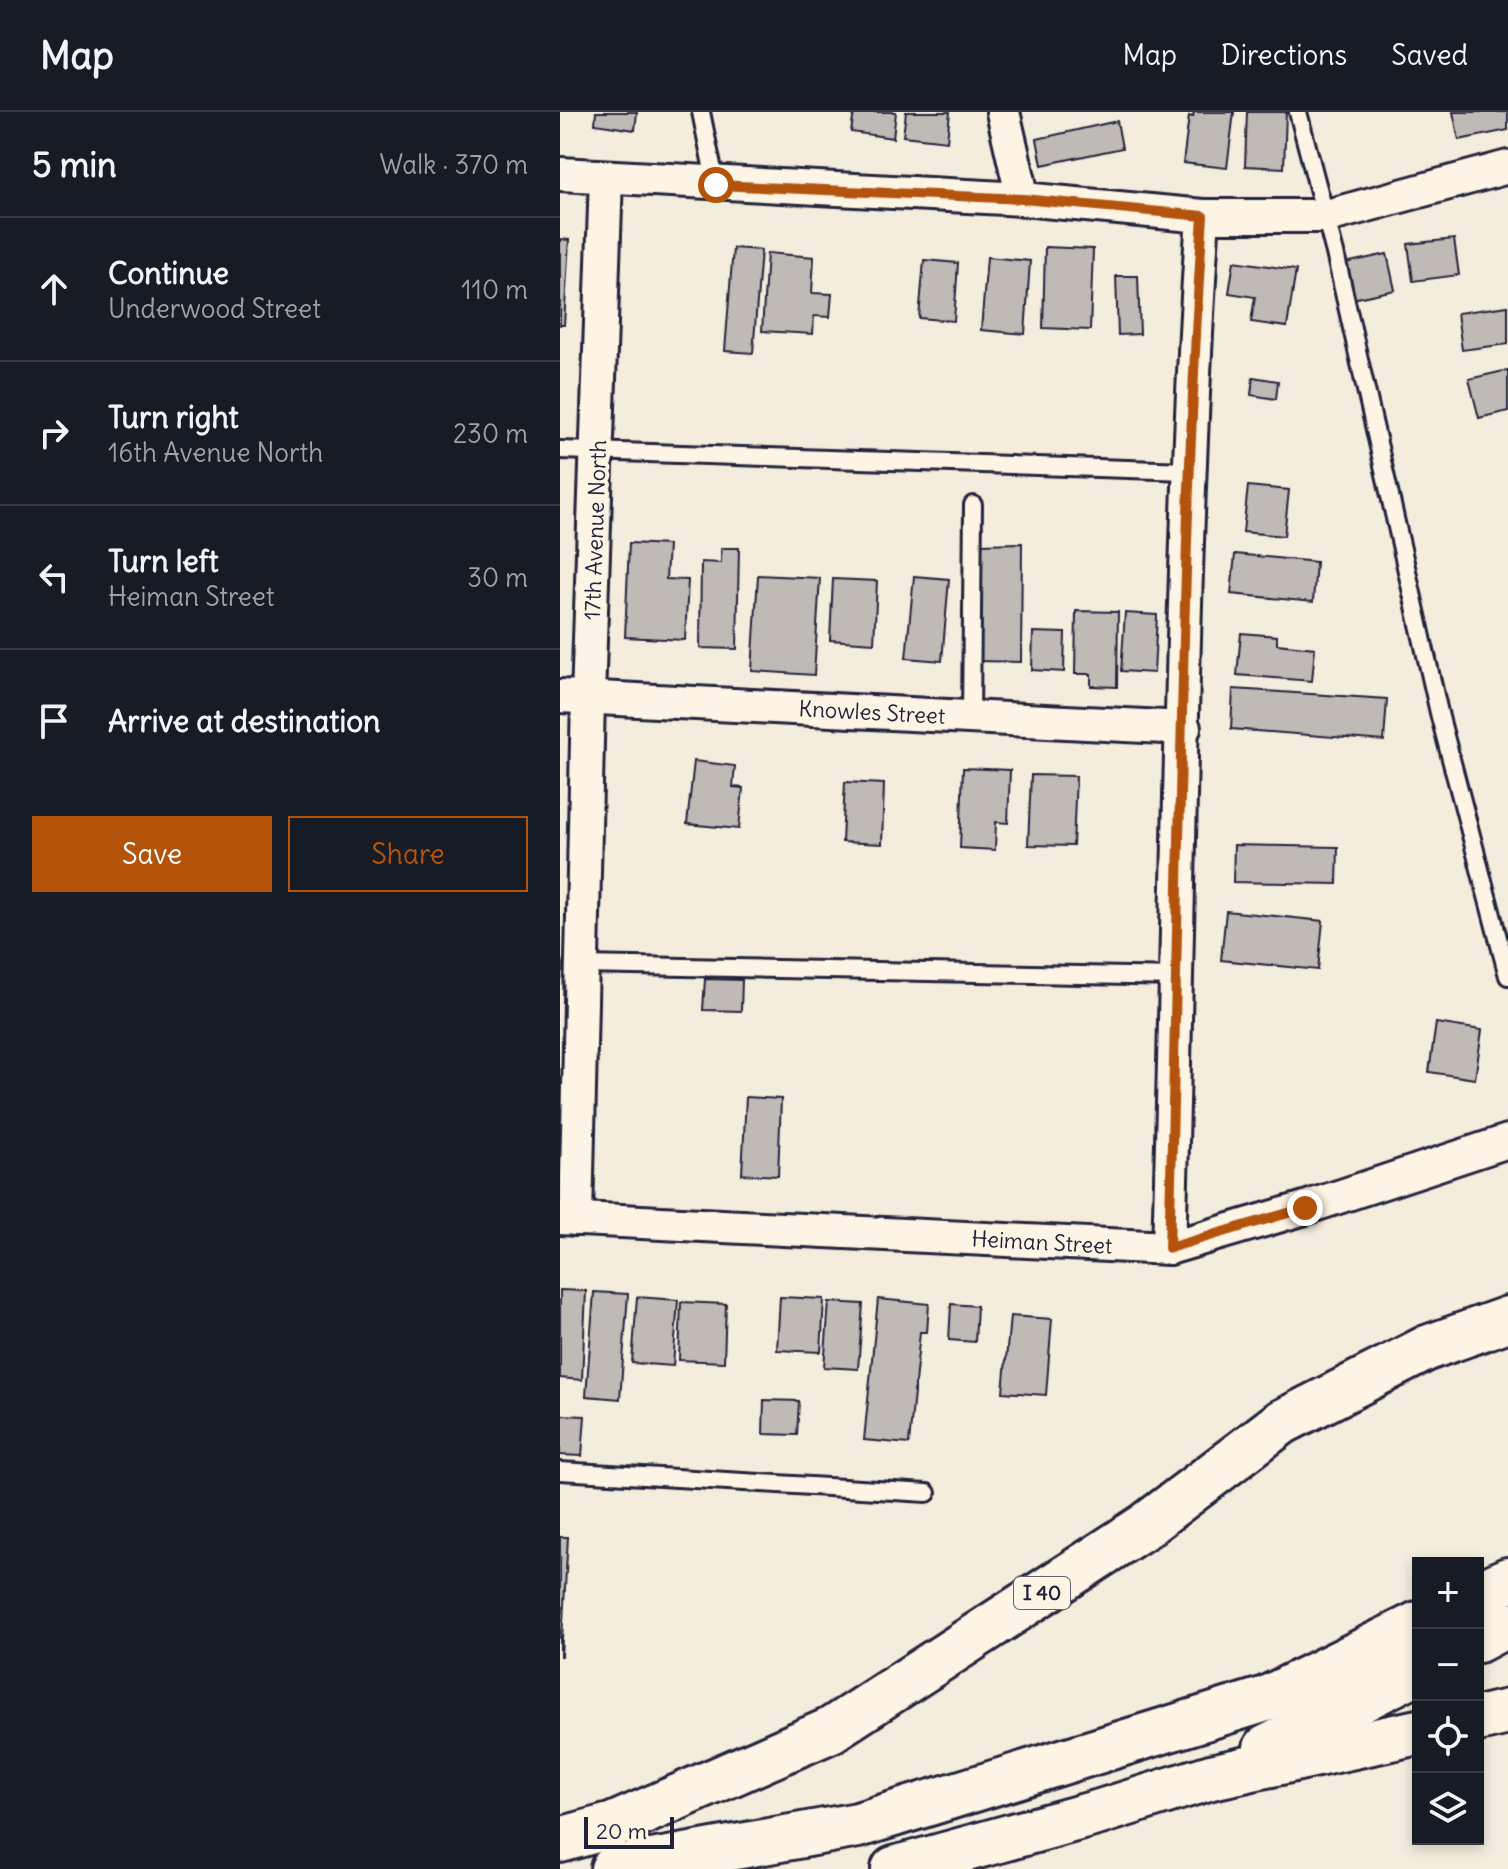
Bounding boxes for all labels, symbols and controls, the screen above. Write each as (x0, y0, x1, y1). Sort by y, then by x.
text: Map (40, 32, 114, 79)
text: Map (1122, 37, 1177, 73)
text: Directions (1221, 37, 1347, 73)
text: Saved (1391, 37, 1468, 73)
text: 5 min (32, 143, 117, 186)
text: Walk · 370 m (380, 148, 528, 181)
route start (698, 167, 734, 203)
text: Continue (108, 254, 229, 292)
icon: ahead (32, 267, 76, 311)
text: 110 m (461, 273, 528, 306)
text: Underwood Street (108, 292, 321, 325)
text: Turn right (108, 398, 239, 436)
icon: right (32, 411, 76, 455)
text: 230 m (453, 417, 528, 450)
text: 16th Avenue North (108, 436, 323, 469)
street label: 17th Avenue North (578, 439, 612, 621)
text: Turn left (108, 542, 219, 580)
icon: left (32, 555, 76, 599)
text: 30 m (467, 561, 528, 594)
text: Heiman Street (108, 580, 275, 613)
street label: Knowles Street (798, 694, 946, 730)
icon: arrive (32, 699, 76, 743)
text: Arrive at destination (108, 702, 380, 740)
button: Save (32, 816, 272, 892)
button: Share (288, 816, 528, 892)
route end (1287, 1190, 1323, 1226)
street label: Heiman Street (971, 1224, 1113, 1260)
map controls (1412, 1557, 1484, 1845)
button: + (1412, 1557, 1484, 1629)
road number: I 40 (1014, 1577, 1070, 1609)
button: − (1412, 1629, 1484, 1701)
button: locate (1412, 1701, 1484, 1773)
button: layers (1412, 1773, 1484, 1845)
scale bar (584, 1813, 674, 1849)
text: 20 m (596, 1817, 647, 1845)

